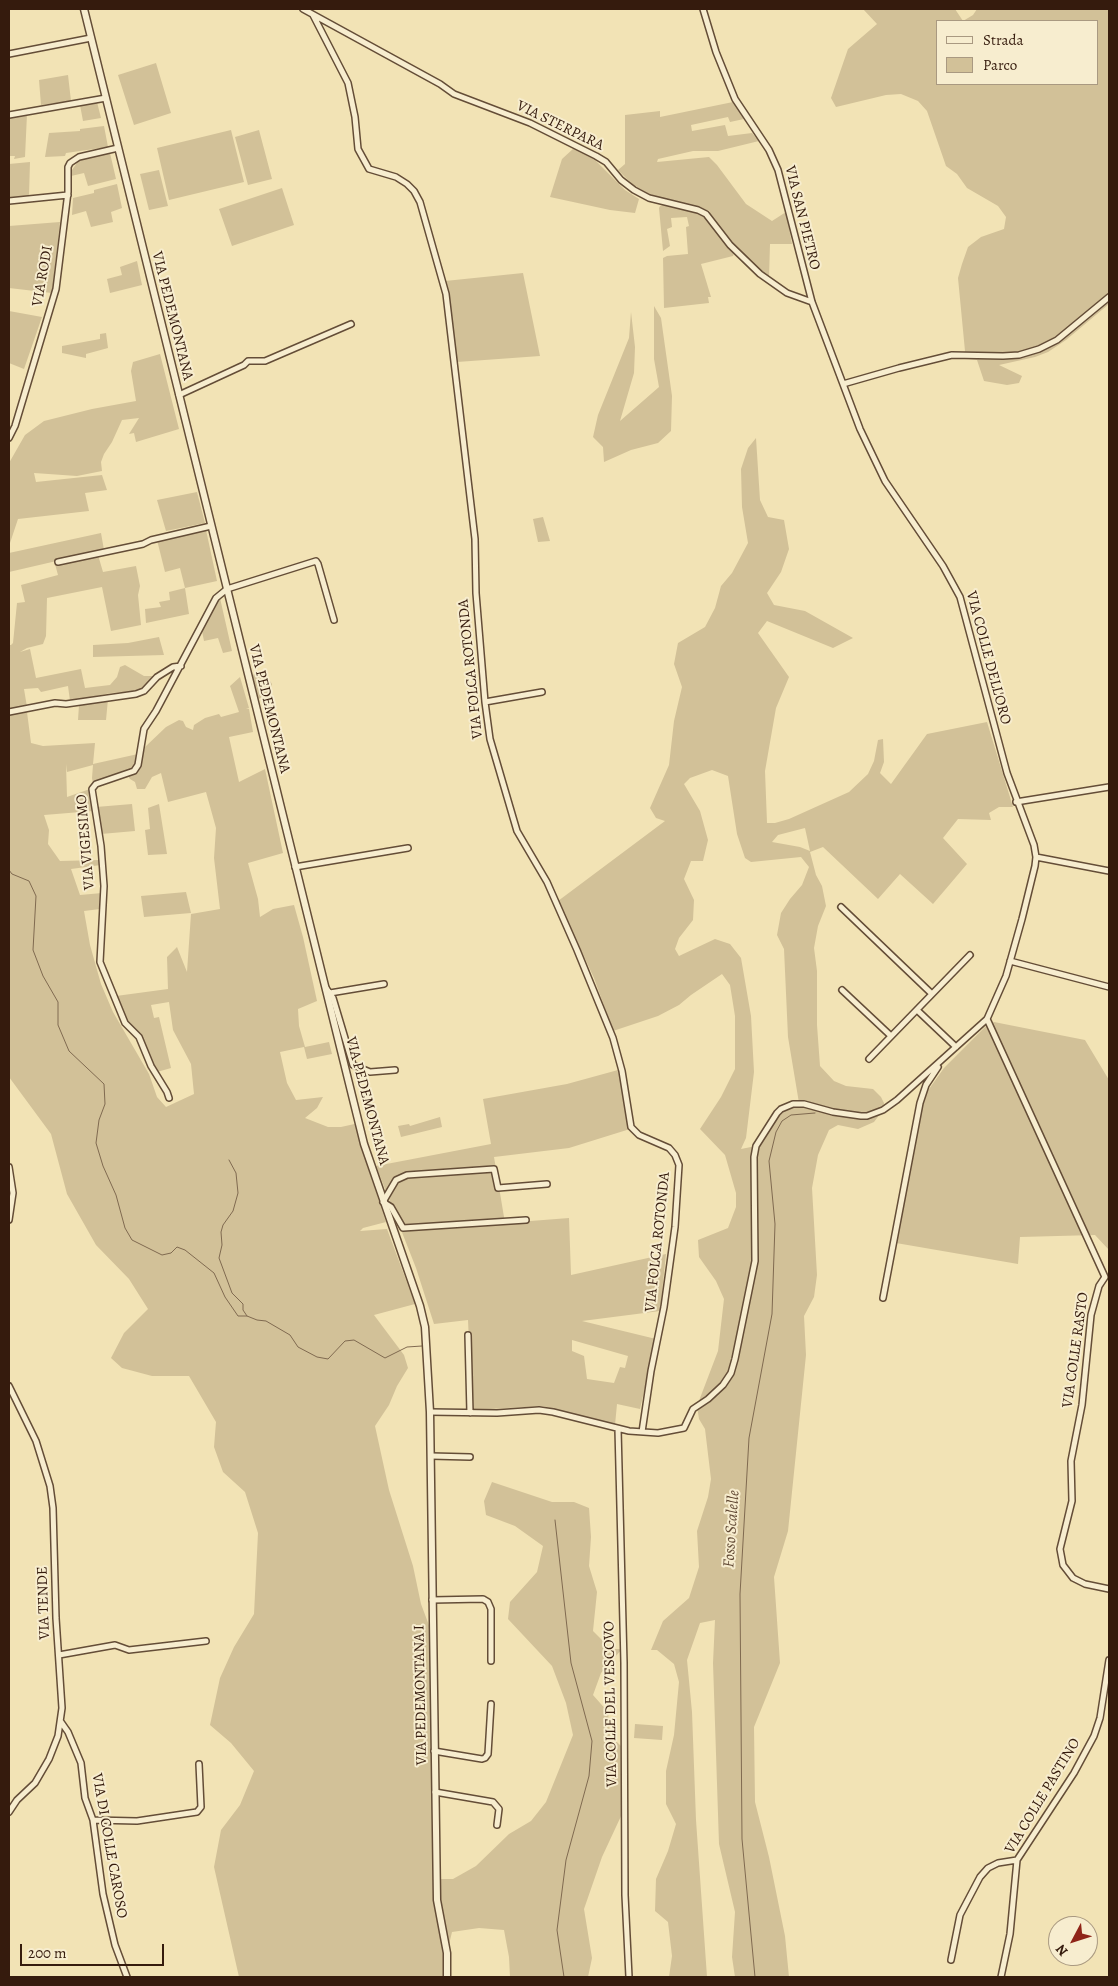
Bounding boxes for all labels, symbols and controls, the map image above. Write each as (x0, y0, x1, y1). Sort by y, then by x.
legend (936, 20, 1098, 85)
text: Strada (983, 30, 1024, 50)
text: Parco (983, 55, 1017, 75)
street label: VIA STERPARA (513, 97, 607, 155)
street label: VIA SAN PIETRO (780, 164, 824, 272)
street label: VIA RODI (29, 244, 57, 308)
street label: VIA PEDEMONTANA (147, 250, 197, 382)
street label: VIA COLLE DELL'ORO (962, 589, 1014, 727)
street label: VIA FOLCA ROTONDA (455, 598, 487, 740)
street label: VIA PEDEMONTANA (244, 643, 294, 775)
street label: VIA VIGESIMO (73, 793, 99, 891)
street label: VIA PEDEMONTANA (341, 1035, 393, 1167)
street label: VIA FOLCA ROTONDA (642, 1171, 674, 1313)
street label: VIA COLLE RASTO (1059, 1291, 1093, 1409)
water label: Fosso Scalelle (720, 1490, 744, 1568)
street label: VIA TENDE (34, 1566, 54, 1640)
street label: VIA COLLE DEL VESCOVO (601, 1621, 621, 1787)
street label: VIA PEDEMONTANA I (411, 1625, 431, 1765)
street label: VIA COLLE PASTINO (1001, 1735, 1085, 1857)
street label: VIA DI COLLE CAROSO (87, 1772, 131, 1920)
north arrow (1048, 1916, 1098, 1966)
scale bar (22, 1934, 166, 1966)
text: N (1051, 1940, 1072, 1960)
text: 200 m (28, 1943, 67, 1963)

